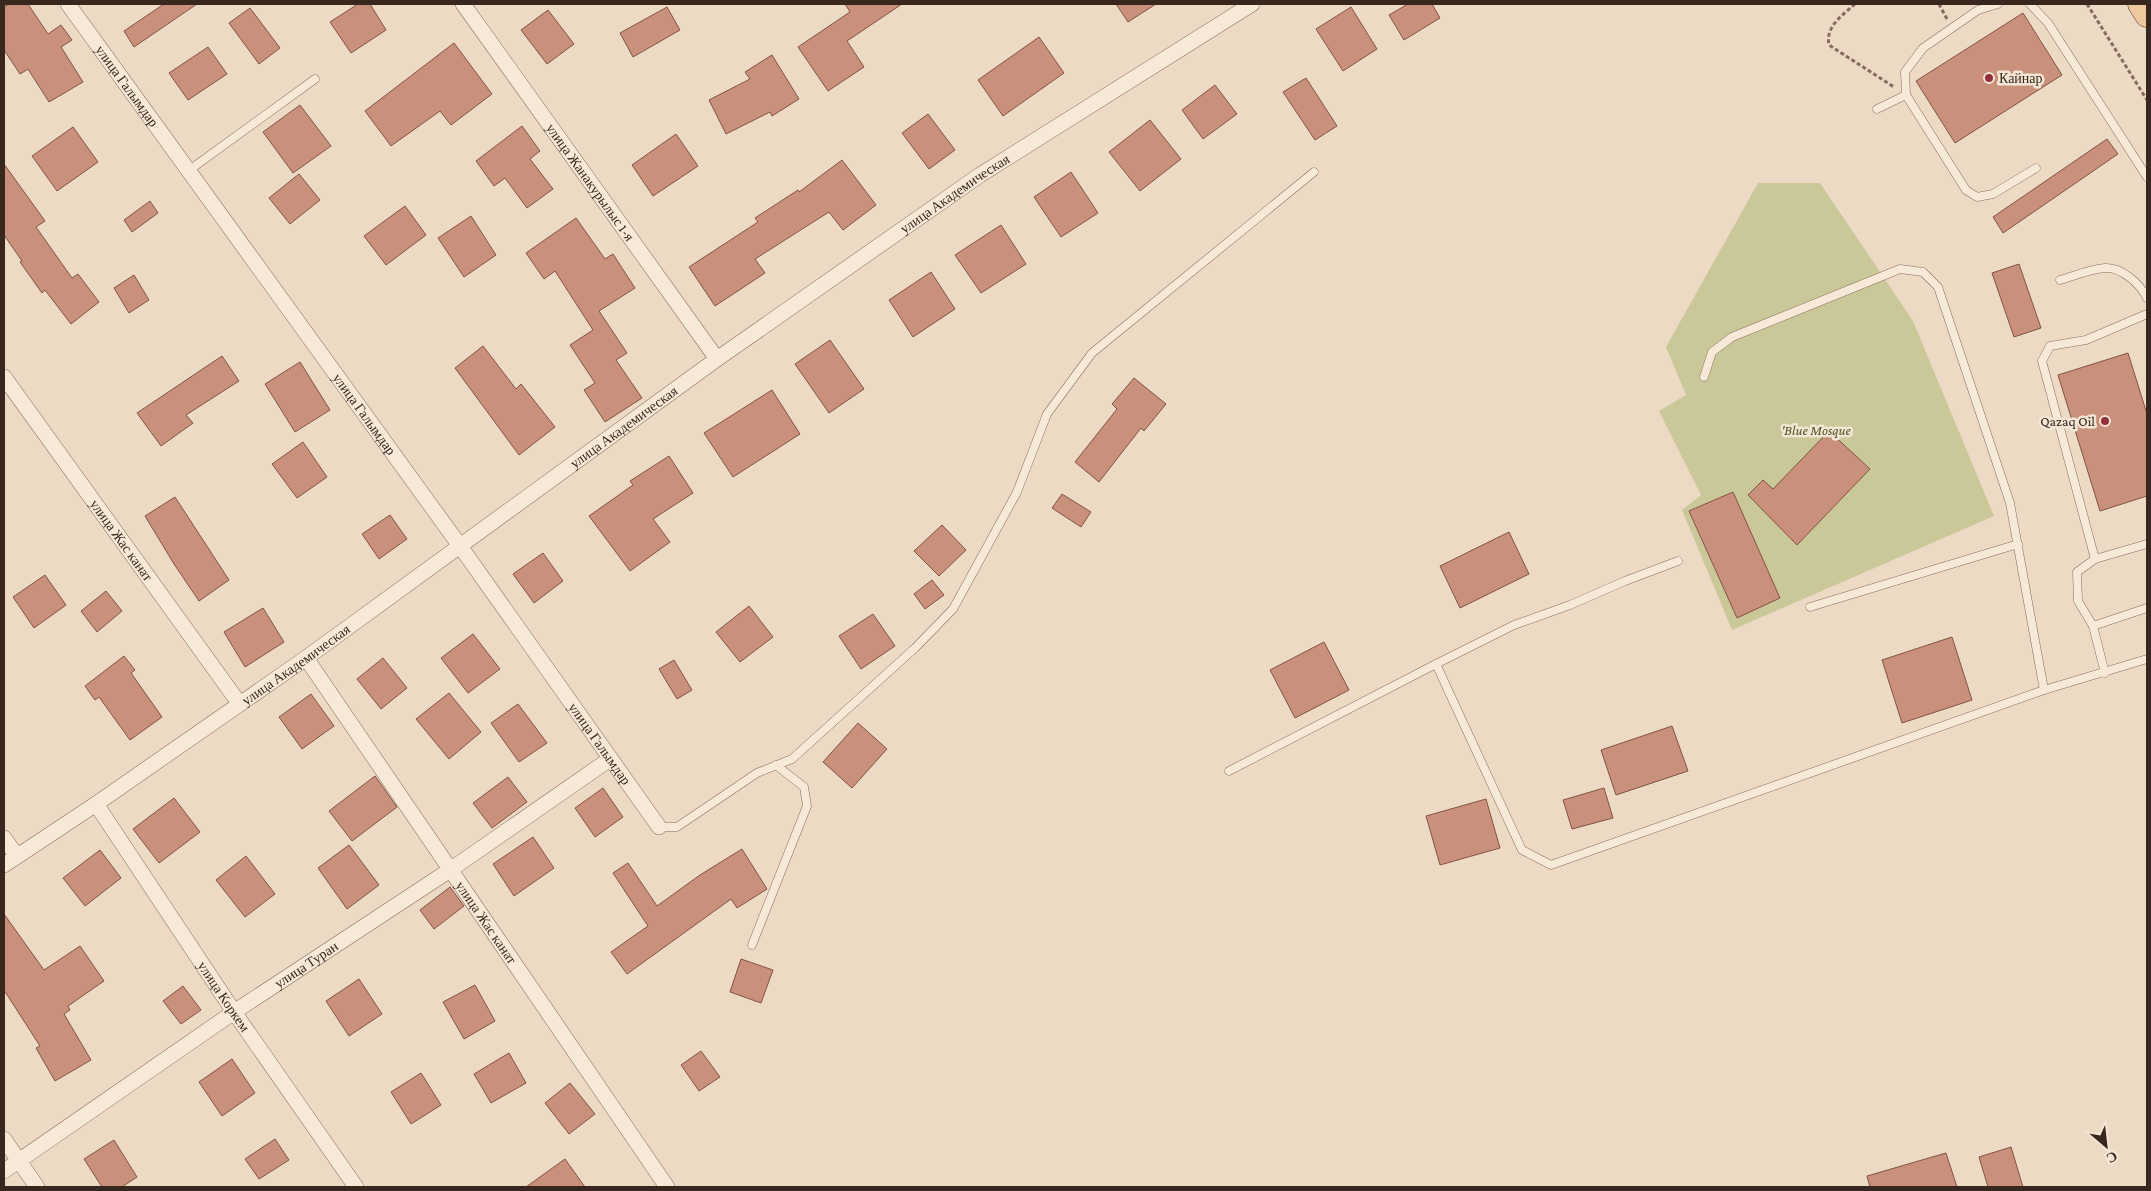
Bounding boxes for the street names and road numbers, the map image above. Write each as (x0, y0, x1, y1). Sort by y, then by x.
street label: улица Галымдар (92, 42, 162, 130)
street label: улица Жанакурылыс 1-я (543, 120, 638, 244)
street label: улица Академическая (897, 150, 1013, 237)
street label: улица Галымдар (330, 370, 399, 458)
street label: улица Академическая (567, 382, 681, 471)
street label: улица Жас канат (87, 496, 156, 584)
street label: улица Академическая (239, 620, 353, 708)
street label: улица Галымдар (565, 699, 634, 788)
street label: улица Жас канат (452, 878, 520, 967)
street label: улица Туран (271, 938, 341, 991)
street label: улица Коркем (195, 958, 253, 1035)

